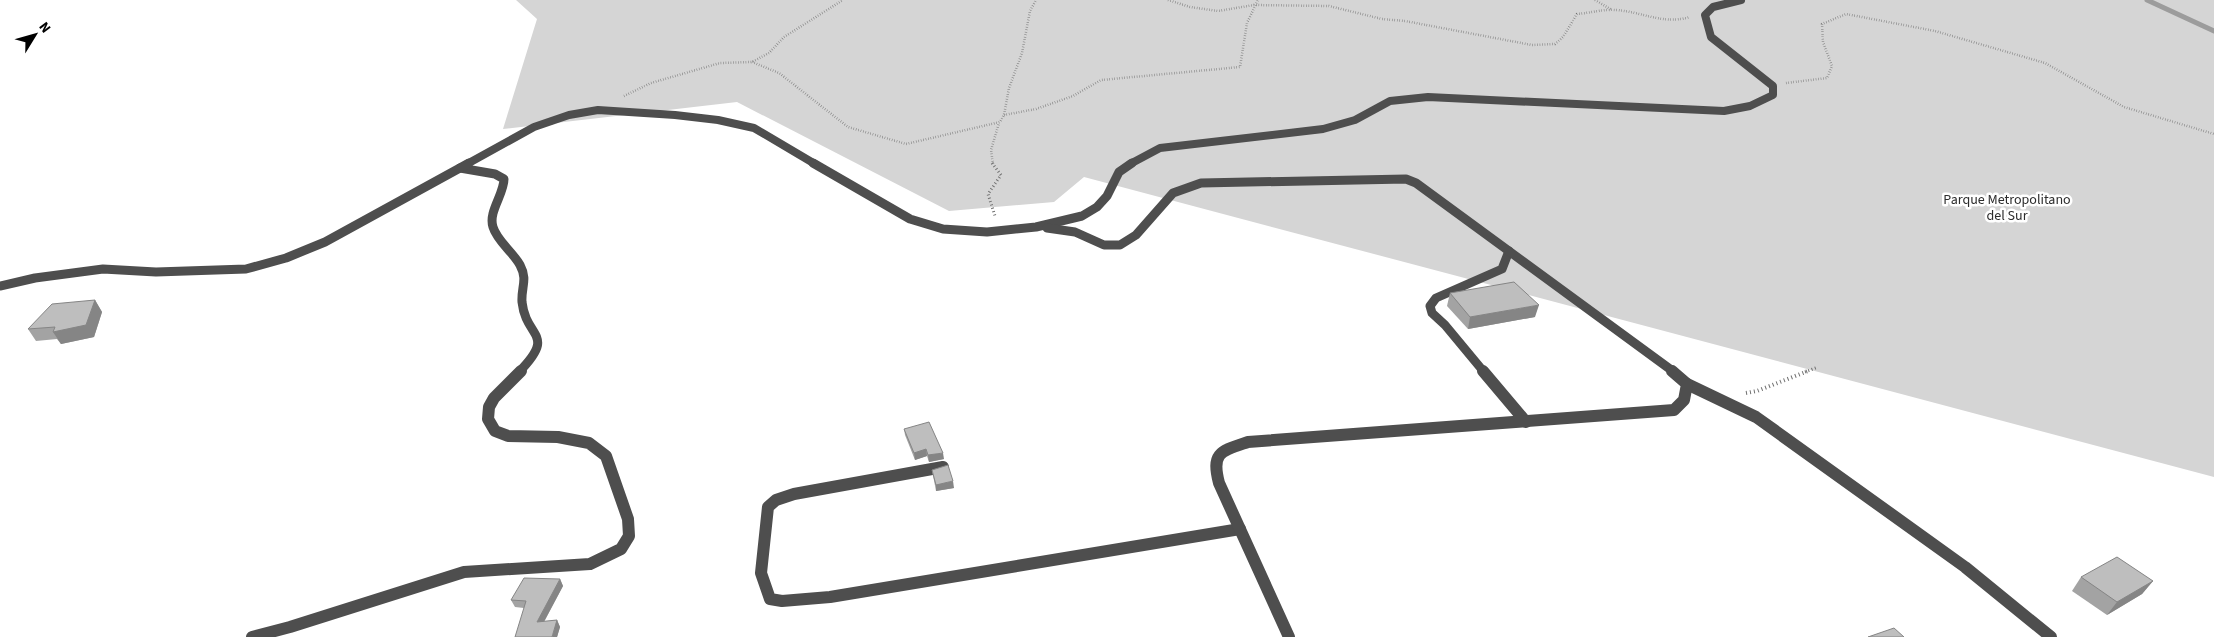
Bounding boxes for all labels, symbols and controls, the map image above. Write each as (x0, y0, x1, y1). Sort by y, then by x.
north arrow (10, 10, 60, 60)
text: N (34, 18, 55, 38)
park label: Parque Metropolitano del Sur (1943, 190, 2071, 226)

